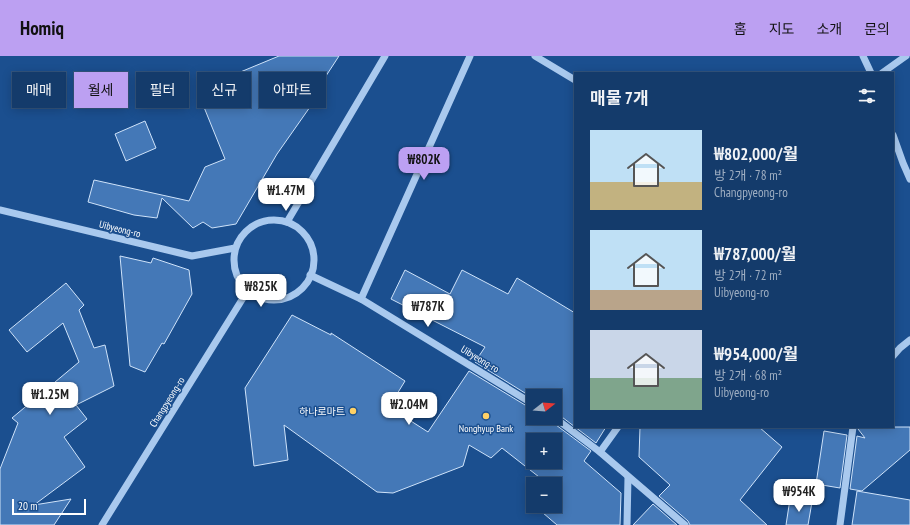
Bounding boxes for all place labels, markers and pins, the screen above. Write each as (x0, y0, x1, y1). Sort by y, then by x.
pin: ₩802K (396, 147, 452, 181)
pin: ₩1.47M (253, 178, 319, 212)
pin: ₩825K (233, 274, 289, 308)
pin: ₩787K (400, 294, 456, 328)
pin: ₩1.25M (17, 382, 83, 416)
pin: ₩2.04M (376, 392, 442, 426)
place label: 하나로마트 (299, 405, 345, 418)
marker: 하나로마트 (348, 406, 358, 416)
marker: Nonghyup Bank (481, 411, 491, 421)
place label: Nonghyup Bank (459, 422, 513, 435)
pin: ₩954K (771, 479, 827, 513)

